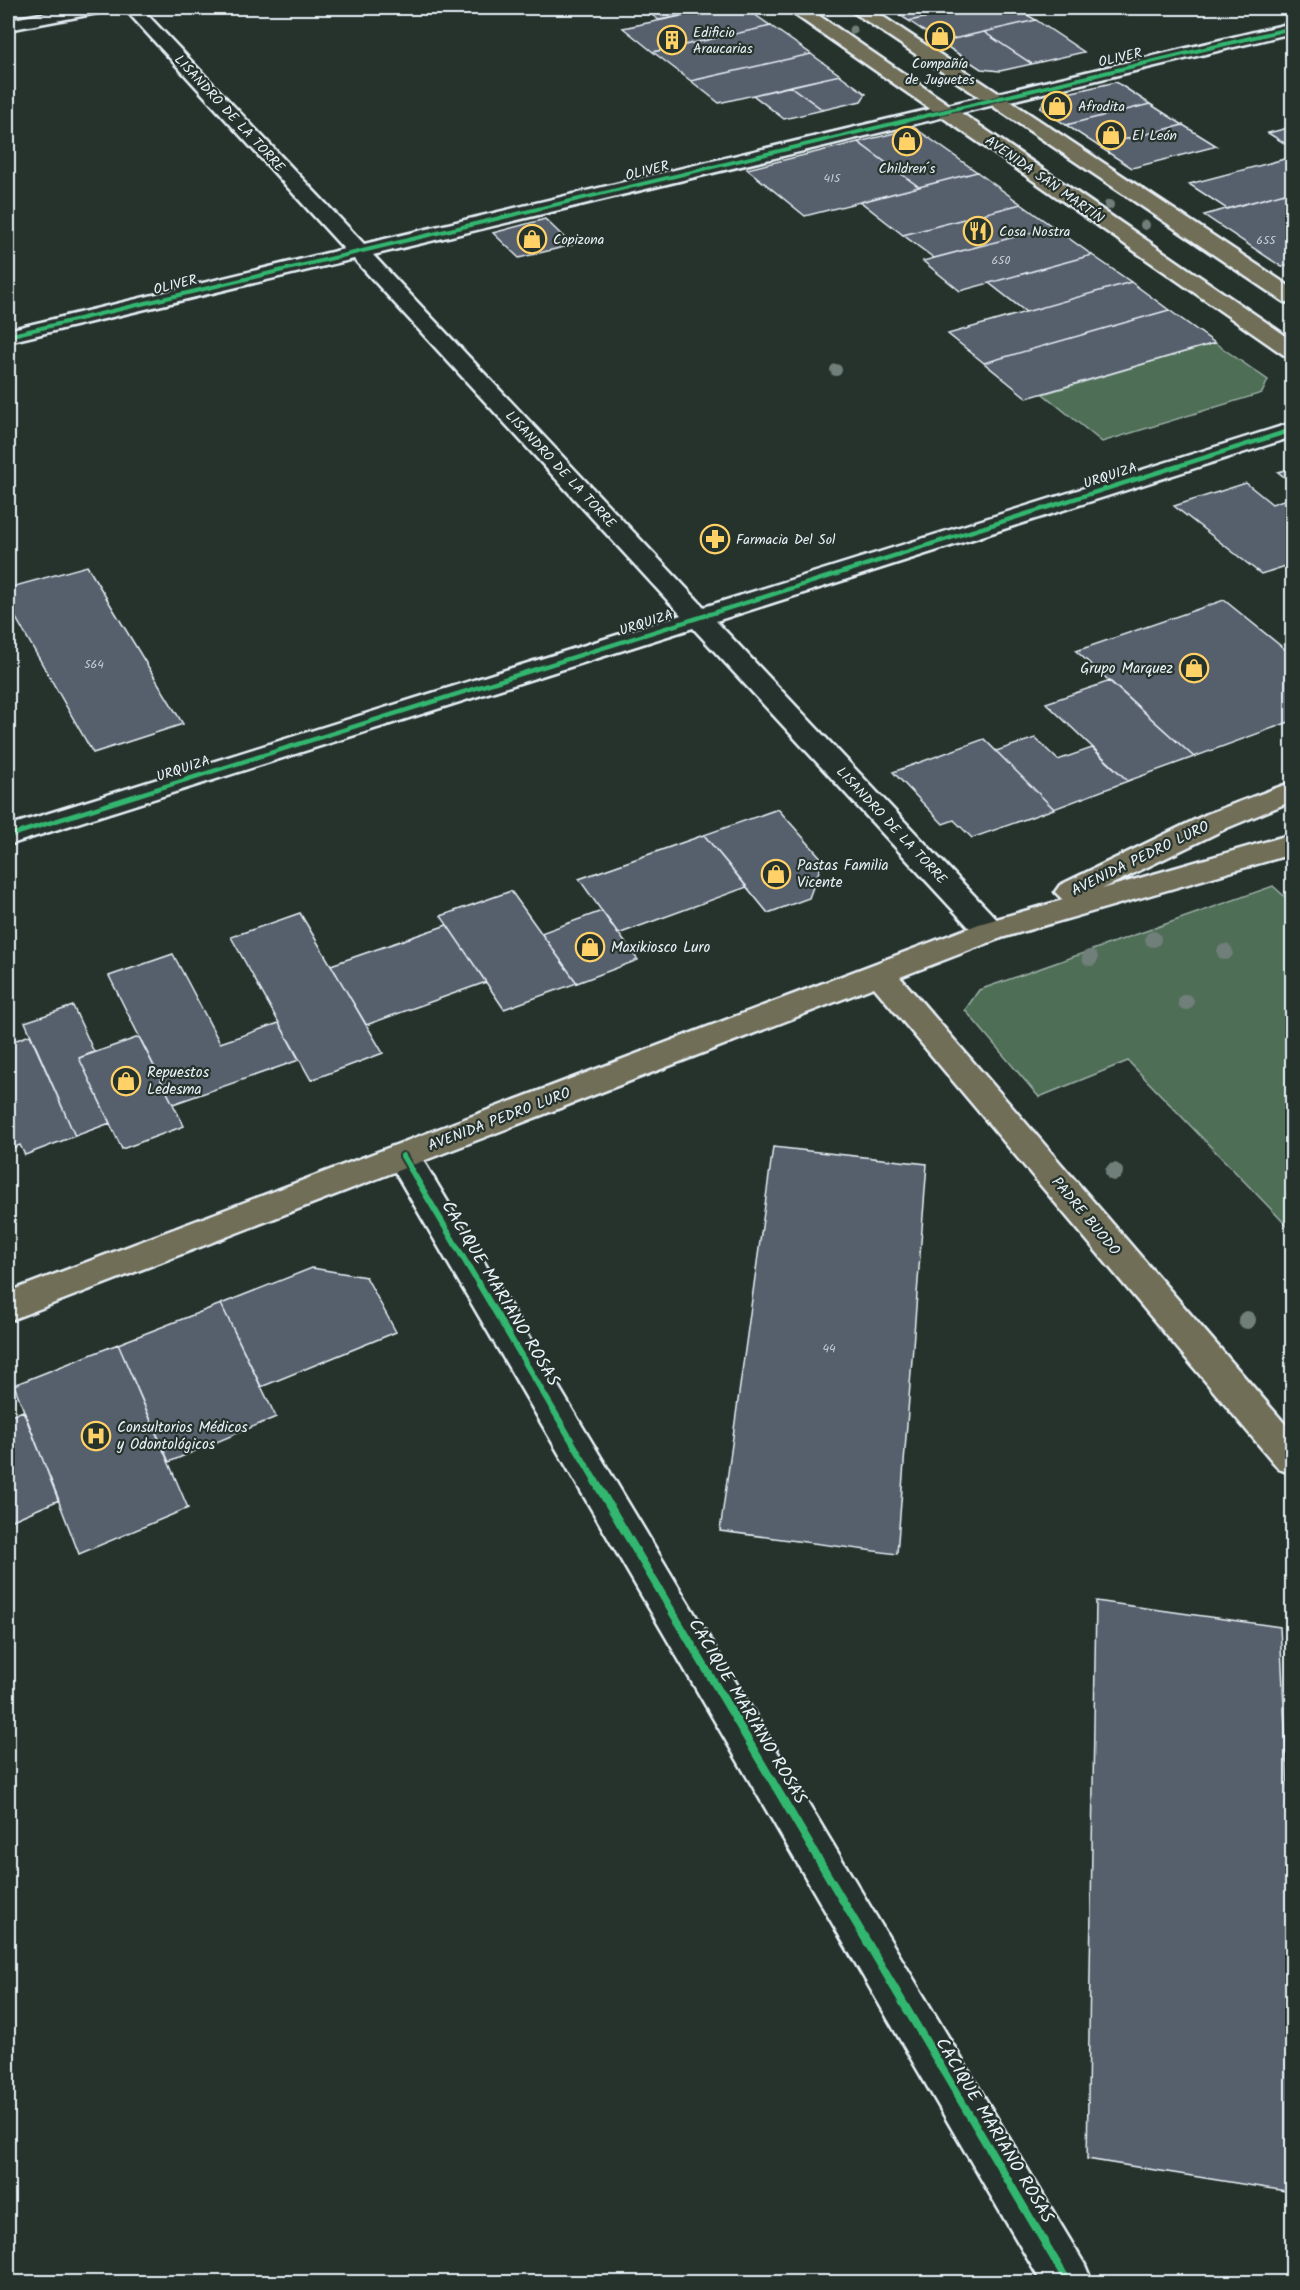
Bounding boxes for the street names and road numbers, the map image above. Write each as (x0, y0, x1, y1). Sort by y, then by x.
street label: OLIVER (1096, 42, 1144, 74)
street label: LISANDRO DE LA TORRE (169, 50, 290, 178)
street label: AVENIDA SAN MARTÍN (980, 130, 1109, 230)
street label: OLIVER (623, 155, 671, 187)
street label: OLIVER (151, 269, 199, 301)
street label: LISANDRO DE LA TORRE (500, 406, 621, 534)
street label: URQUIZA (1081, 457, 1140, 495)
street label: URQUIZA (617, 604, 676, 642)
street label: URQUIZA (154, 750, 213, 788)
street label: LISANDRO DE LA TORRE (831, 762, 952, 890)
street label: AVENIDA PEDRO LURO (1067, 815, 1214, 903)
street label: AVENIDA PEDRO LURO (424, 1082, 574, 1158)
street label: PADRE BUODO (1045, 1172, 1126, 1262)
street label: CACIQUE MARIANO ROSAS (433, 1195, 567, 1393)
street label: CACIQUE MARIANO ROSAS (680, 1613, 814, 1811)
street label: CACIQUE MARIANO ROSAS (927, 2032, 1061, 2230)

